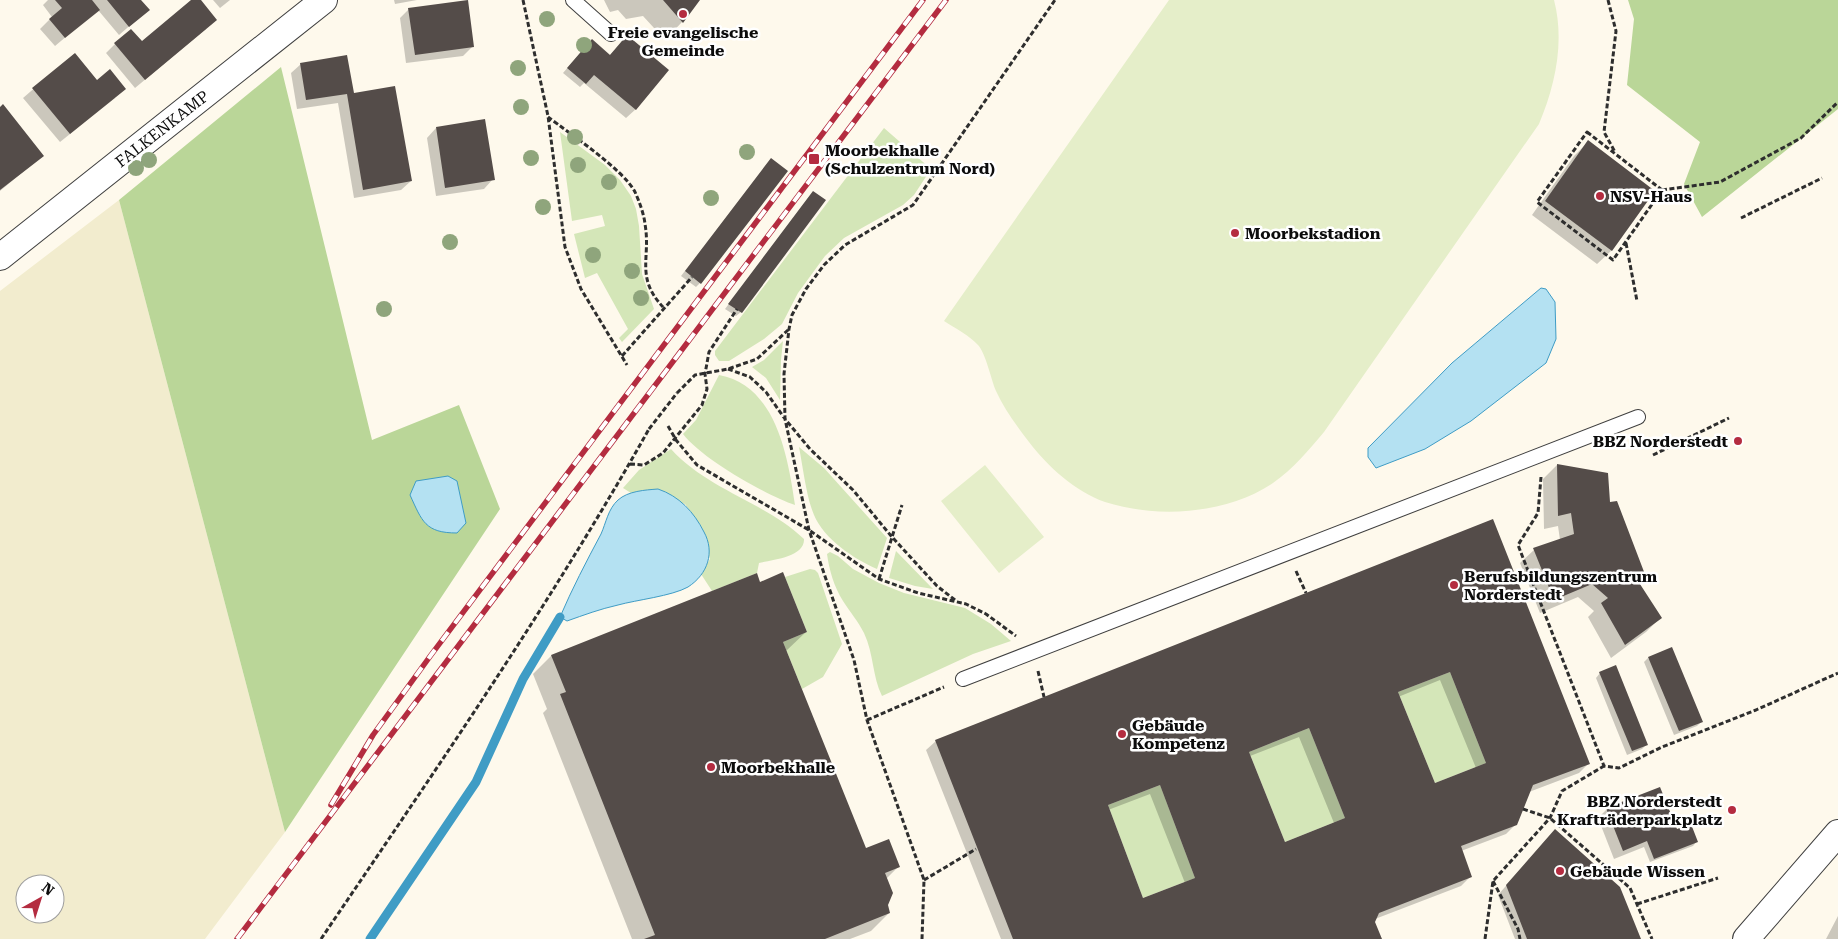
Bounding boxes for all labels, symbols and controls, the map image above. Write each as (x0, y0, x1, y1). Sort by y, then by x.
marker: Freie evangelische Gemeinde (677, 8, 689, 20)
place label: Freie evangelische Gemeinde (608, 23, 758, 60)
street label: FALKENKAMP (111, 87, 213, 171)
place label: Moorbekhalle (Schulzentrum Nord) (825, 141, 995, 178)
marker: Moorbekhalle (Schulzentrum Nord) (807, 152, 821, 166)
place label: NSV-Haus (1610, 187, 1692, 206)
marker: NSV-Haus (1594, 190, 1606, 202)
place label: Moorbekstadion (1245, 224, 1381, 243)
marker: Moorbekstadion (1229, 227, 1241, 239)
place label: BBZ Norderstedt (1593, 432, 1729, 451)
marker: BBZ Norderstedt (1732, 435, 1744, 447)
place label: Berufsbildungszentrum Norderstedt (1464, 567, 1658, 604)
marker: Berufsbildungszentrum Norderstedt (1448, 579, 1460, 591)
place label: Gebäude Kompetenz (1132, 716, 1225, 753)
marker: Gebäude Kompetenz (1116, 728, 1128, 740)
place label: Moorbekhalle (721, 758, 835, 777)
marker: Moorbekhalle (705, 761, 717, 773)
place label: BBZ Norderstedt Krafträderparkplatz (1557, 792, 1723, 829)
marker: BBZ Norderstedt Krafträderparkplatz (1726, 804, 1738, 816)
place label: Gebäude Wissen (1570, 862, 1705, 881)
marker: Gebäude Wissen (1554, 865, 1566, 877)
north arrow (15, 874, 65, 924)
text: N (39, 879, 58, 899)

